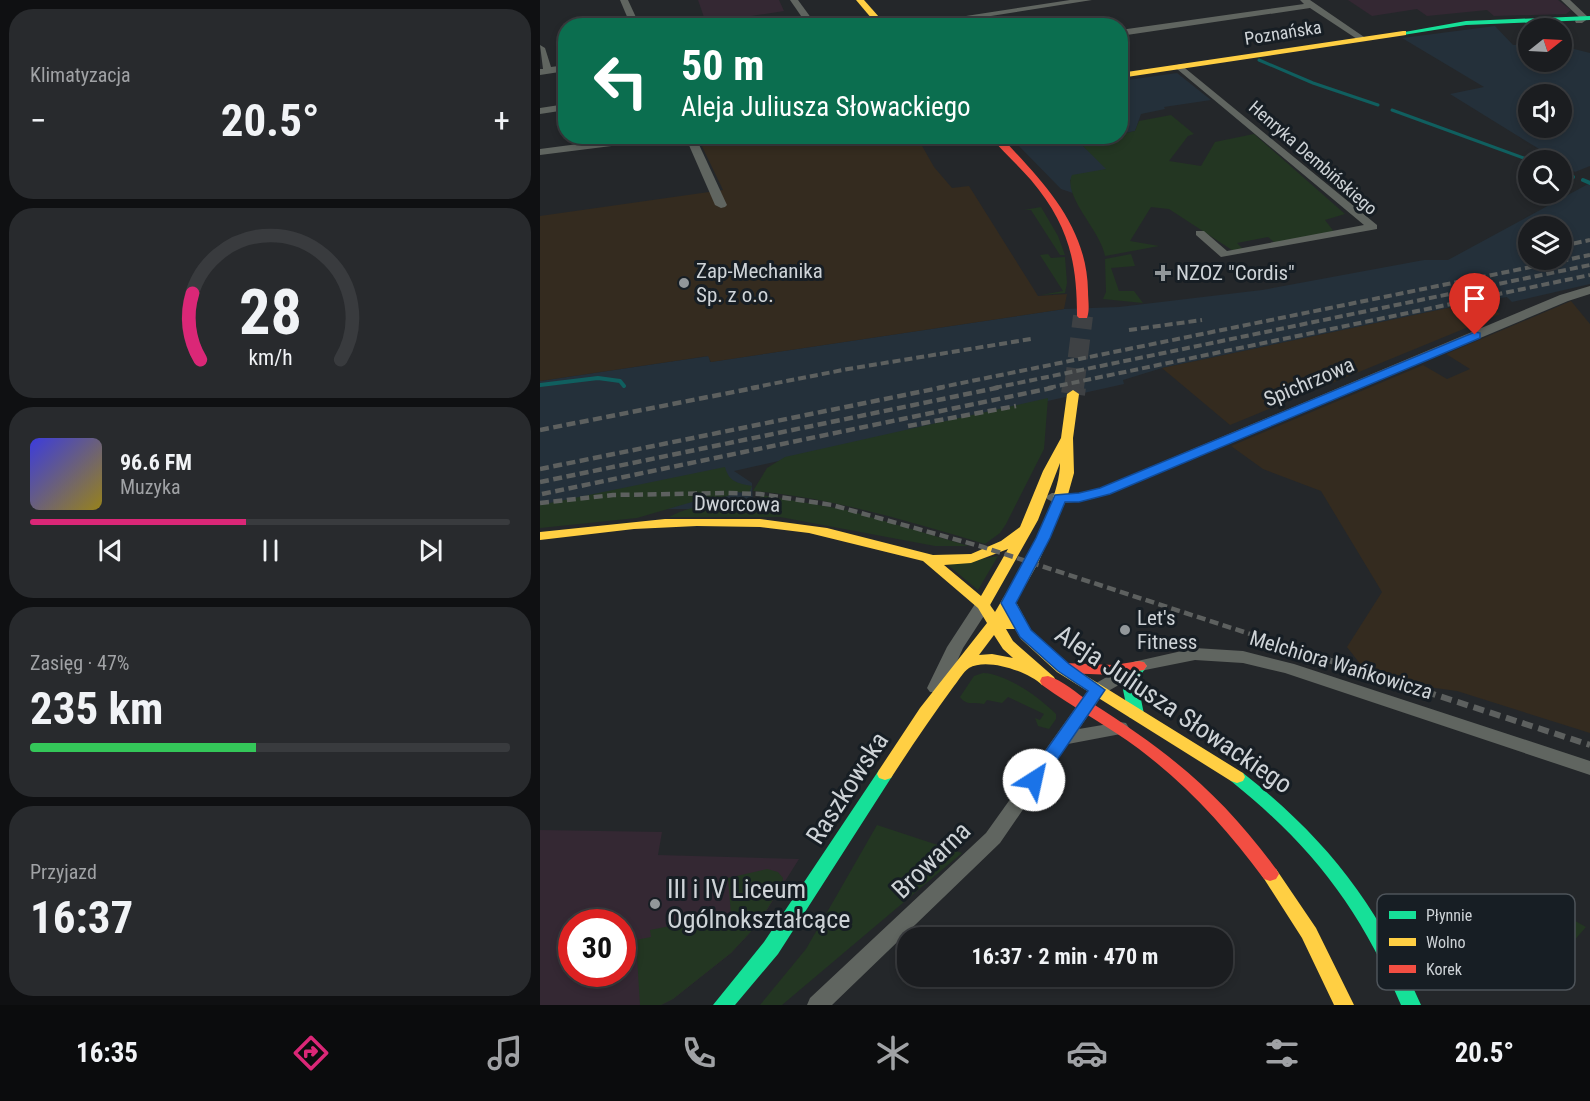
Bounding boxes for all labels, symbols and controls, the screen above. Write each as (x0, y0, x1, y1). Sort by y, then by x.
street label: Poznańska (1243, 16, 1323, 49)
north arrow (1518, 18, 1572, 72)
map controls (1518, 18, 1572, 270)
text: 50 m (681, 41, 764, 90)
icon: left (582, 42, 660, 120)
text: Klimatyzacja (30, 63, 131, 87)
button: sound (1518, 84, 1572, 138)
text: Aleja Juliusza Słowackiego (681, 91, 971, 123)
text: 20.5° (221, 94, 319, 147)
street label: Henryka Dembińskiego (1245, 96, 1382, 219)
text: − (30, 101, 47, 140)
text: + (494, 101, 510, 140)
button: search (1518, 150, 1572, 204)
button: layers (1518, 216, 1572, 270)
place label: Zap-Mechanika Sp. z o.o. (696, 259, 823, 307)
place label: NZOZ "Cordis" (1176, 261, 1295, 285)
marker: NZOZ "Cordis" (1154, 264, 1172, 282)
pin (1449, 273, 1500, 335)
text: 28 (238, 276, 302, 349)
marker: Zap-Mechanika Sp. z o.o. (677, 276, 691, 290)
icon: arrive (1458, 282, 1491, 315)
text: km/h (248, 346, 292, 371)
street label: Spichrzowa (1260, 352, 1358, 412)
text: 96.6 FM (120, 450, 192, 475)
text: Muzyka (120, 475, 180, 499)
street label: Dworcowa (694, 491, 780, 517)
icon: previous (94, 534, 127, 567)
icon: pause (254, 534, 287, 567)
icon: next (414, 534, 447, 567)
place label: Let's Fitness (1137, 606, 1197, 654)
street label: Aleja Juliusza Słowackiego (1050, 619, 1298, 799)
marker: Let's Fitness (1118, 623, 1132, 637)
street label: Melchiora Wańkowicza (1247, 626, 1435, 704)
text: Zasięg · 47% (30, 651, 129, 675)
text: 235 km (30, 682, 163, 735)
street label: Raszkowska (800, 726, 894, 850)
position arrow (1002, 748, 1066, 812)
street label: Browarna (886, 815, 976, 905)
text: Przyjazd (30, 860, 97, 884)
place label: III i IV Liceum Ogólnokształcące (667, 874, 850, 934)
text: 16:37 (30, 891, 133, 944)
legend (1377, 894, 1575, 990)
marker: III i IV Liceum Ogólnokształcące (648, 897, 662, 911)
text: Płynnie (1426, 906, 1472, 925)
speed limit sign: 30 (558, 909, 636, 987)
text: Wolno (1426, 933, 1465, 952)
text: 16:37 · 2 min · 470 m (972, 944, 1158, 969)
text: Korek (1426, 960, 1463, 979)
icon: directions (290, 1032, 332, 1074)
icon: music (484, 1032, 526, 1074)
icon: phone (678, 1032, 720, 1074)
icon: climate (872, 1032, 914, 1074)
icon: car (1066, 1032, 1108, 1074)
icon: filters (1261, 1032, 1303, 1074)
text: 16:35 (76, 1037, 138, 1069)
text: 20.5° (1455, 1037, 1514, 1069)

